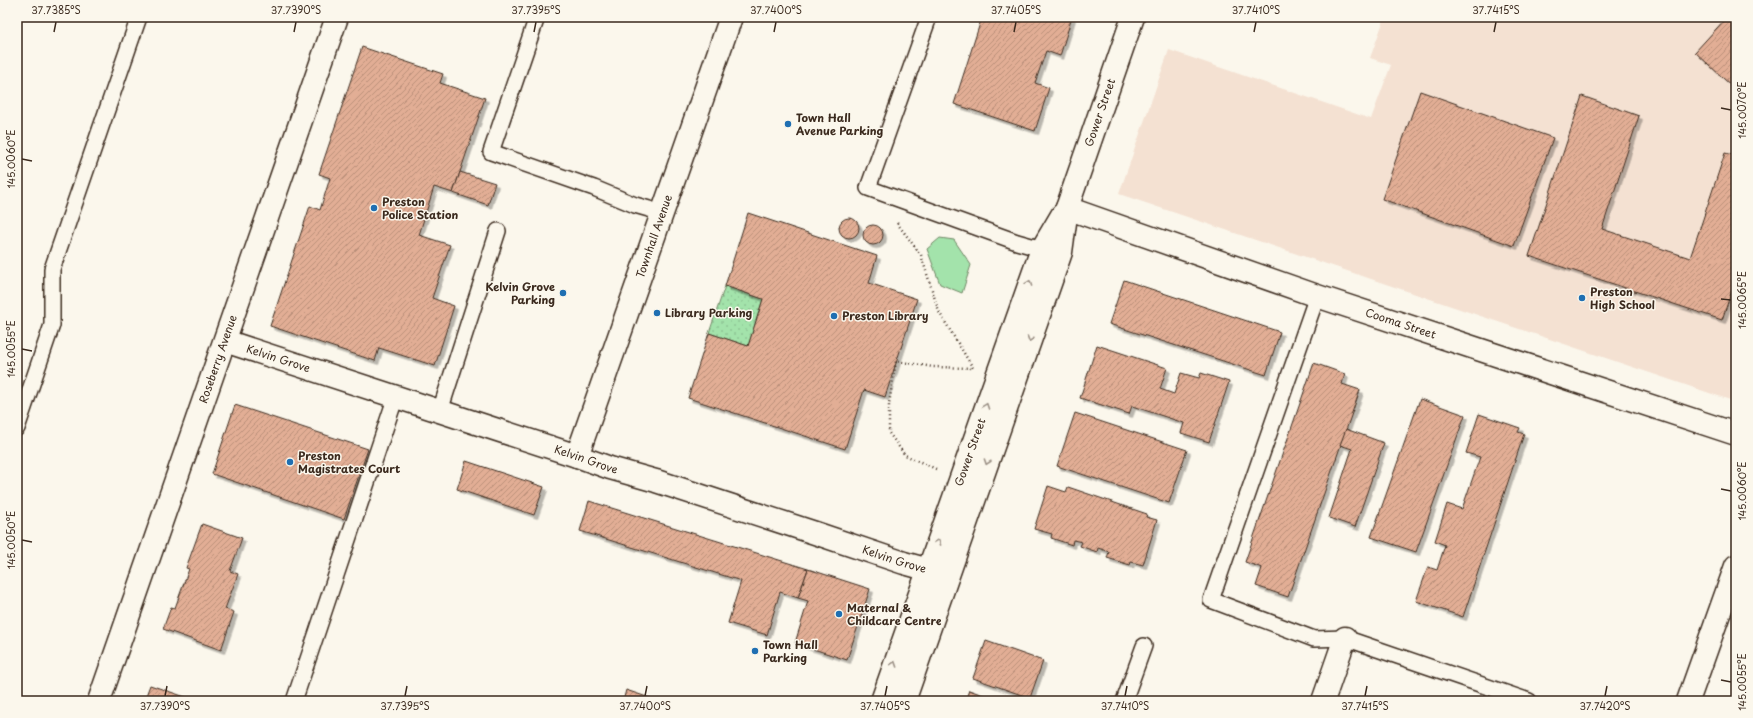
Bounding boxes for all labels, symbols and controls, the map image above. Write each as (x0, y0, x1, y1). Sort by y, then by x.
text: 37.7385°S (31, 2, 81, 17)
text: 37.7390°S (271, 2, 321, 17)
text: 37.7395°S (511, 2, 561, 17)
text: 37.7400°S (750, 2, 802, 17)
text: 37.7405°S (991, 2, 1041, 17)
text: 37.7410°S (1232, 2, 1280, 17)
text: 37.7415°S (1472, 2, 1520, 17)
street label: Gower Street (1080, 76, 1119, 149)
text: 145.0070°E (1734, 81, 1749, 139)
place label: Town Hall Avenue Parking (795, 109, 884, 139)
marker: Town Hall Avenue Parking (783, 119, 793, 129)
text: 145.0060°E (3, 129, 18, 189)
street label: Townhall Avenue (631, 192, 676, 280)
place label: Preston Police Station (382, 193, 458, 223)
marker: Preston Police Station (369, 203, 379, 213)
text: 145.0065°E (1734, 271, 1749, 329)
place label: Kelvin Grove Parking (485, 278, 555, 308)
one-way arrow (1025, 280, 1033, 287)
place label: Preston High School (1590, 283, 1655, 313)
marker: Kelvin Grove Parking (558, 288, 568, 298)
marker: Preston High School (1577, 293, 1587, 303)
street label: Cooma Street (1363, 303, 1439, 343)
place label: Library Parking (665, 304, 752, 321)
place label: Preston Library (842, 307, 928, 324)
marker: Library Parking (652, 308, 662, 318)
marker: Preston Library (829, 311, 839, 321)
street label: Roseberry Avenue (194, 312, 241, 406)
text: 145.0055°E (3, 320, 18, 378)
one-way arrow (1027, 336, 1035, 343)
street label: Kelvin Grove (244, 340, 313, 376)
one-way arrow (981, 402, 989, 409)
street label: Gower Street (950, 415, 990, 488)
street label: Kelvin Grove (552, 440, 620, 478)
place label: Preston Magistrates Court (298, 447, 400, 477)
marker: Preston Magistrates Court (285, 457, 295, 467)
one-way arrow (984, 458, 992, 465)
text: 145.0060°E (1734, 461, 1749, 521)
text: 145.0050°E (3, 511, 18, 569)
one-way arrow (933, 538, 941, 545)
street label: Kelvin Grove (860, 541, 928, 577)
place label: Maternal & Childcare Centre (847, 599, 942, 629)
marker: Maternal & Childcare Centre (834, 609, 844, 619)
place label: Town Hall Parking (763, 636, 818, 666)
marker: Town Hall Parking (750, 646, 760, 656)
text: 145.0055°E (1734, 653, 1749, 711)
one-way arrow (890, 661, 898, 668)
text: 37.7390°S (140, 698, 190, 713)
text: 37.7395°S (380, 698, 430, 713)
text: 37.7400°S (619, 698, 671, 713)
text: 37.7405°S (860, 698, 910, 713)
text: 37.7410°S (1101, 698, 1149, 713)
text: 37.7415°S (1341, 698, 1389, 713)
text: 37.7420°S (1579, 698, 1631, 713)

